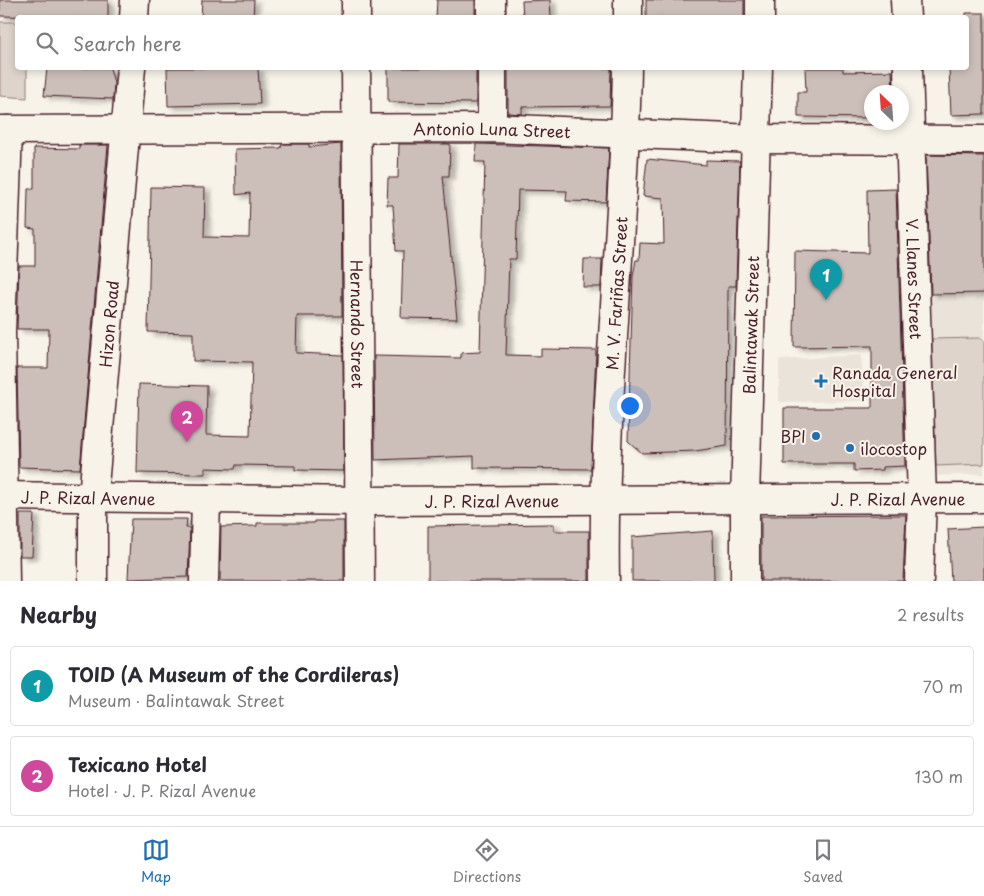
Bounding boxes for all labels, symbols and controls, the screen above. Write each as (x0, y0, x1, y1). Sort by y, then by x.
search box (15, 15, 969, 70)
icon: search (33, 29, 61, 57)
text: Search here (73, 29, 182, 57)
north arrow (864, 85, 909, 130)
street label: Antonio Luna Street (413, 116, 572, 143)
street label: M. V. Fariñas Street (599, 215, 633, 371)
street label: V. Llanes Street (901, 218, 929, 340)
street label: Balintawak Street (736, 255, 764, 395)
street label: Hernando Street (345, 259, 371, 389)
pin: 1 (810, 259, 842, 300)
street label: Hizon Road (93, 279, 124, 368)
place label: Ranada General Hospital (832, 360, 958, 402)
marker: Ranada General Hospital (814, 374, 828, 388)
your location (617, 393, 643, 419)
pin: 2 (171, 401, 203, 442)
place label: BPI (781, 424, 806, 448)
marker: BPI (810, 430, 822, 442)
place label: ilocostop (860, 436, 927, 460)
marker: ilocostop (844, 442, 856, 454)
street label: J. P. Rizal Avenue (21, 484, 156, 510)
street label: J. P. Rizal Avenue (831, 486, 966, 511)
street label: J. P. Rizal Avenue (425, 488, 560, 513)
text: Nearby (20, 598, 97, 630)
text: 2 results (897, 602, 964, 626)
text: TOID (A Museum of the Cordileras) (68, 660, 399, 688)
text: 1 (33, 674, 41, 698)
text: 70 m (923, 674, 963, 698)
text: Museum · Balintawak Street (68, 688, 284, 712)
text: Texicano Hotel (68, 750, 207, 778)
text: 2 (31, 764, 43, 788)
text: 130 m (915, 764, 963, 788)
text: Hotel · J. P. Rizal Avenue (68, 778, 256, 802)
tab: Map (141, 836, 171, 887)
tab: Directions (453, 836, 521, 887)
tab: Saved (803, 836, 843, 887)

